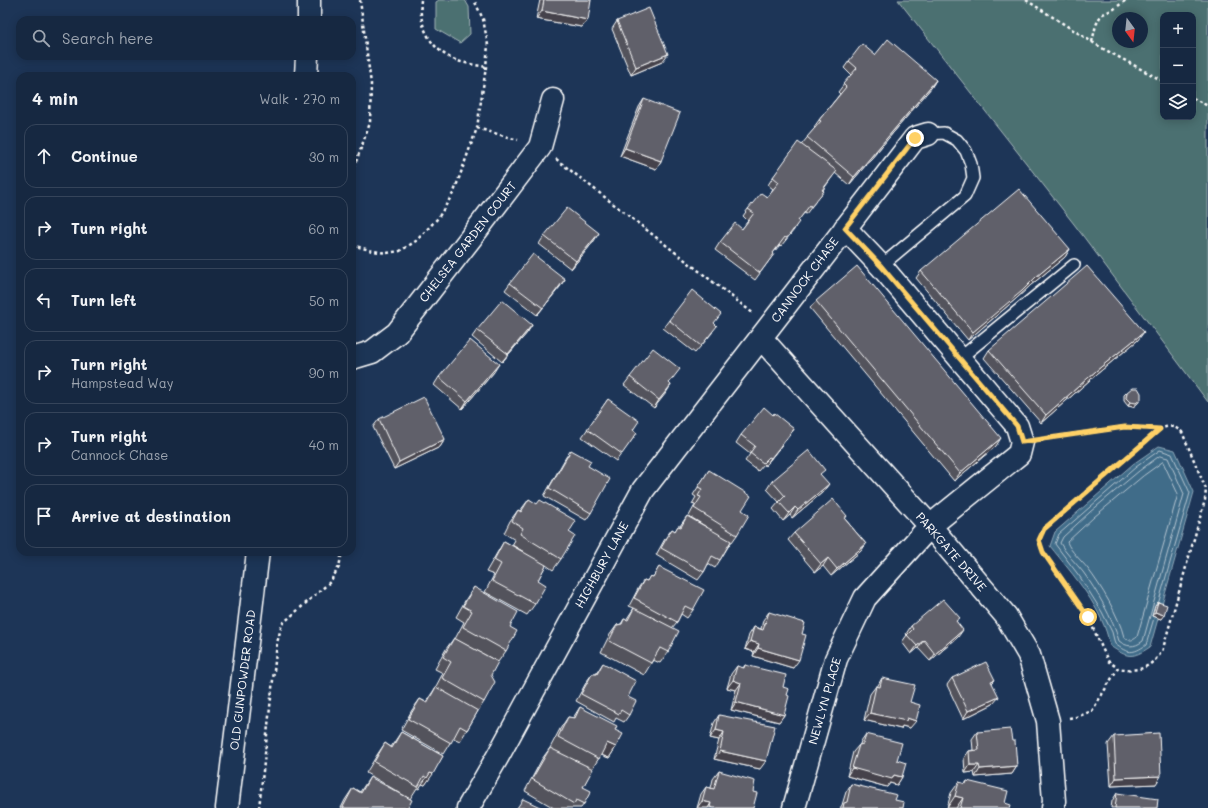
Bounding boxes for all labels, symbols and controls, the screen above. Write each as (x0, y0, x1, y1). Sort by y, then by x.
north arrow (1112, 12, 1148, 48)
map controls (1160, 12, 1196, 120)
button: + (1160, 12, 1196, 48)
search box (16, 16, 356, 60)
icon: search (30, 27, 52, 49)
text: Search here (62, 28, 153, 48)
button: − (1160, 48, 1196, 84)
button: layers (1160, 84, 1196, 120)
text: 4 min (32, 87, 78, 109)
text: Walk · 270 m (259, 90, 340, 107)
route end (906, 129, 924, 147)
icon: ahead (33, 145, 55, 167)
text: Continue (71, 146, 138, 166)
text: 30 m (309, 148, 339, 165)
street label: CHELSEA GARDEN COURT (415, 177, 520, 305)
icon: right (33, 217, 55, 239)
text: Turn right (71, 218, 148, 238)
text: 60 m (309, 220, 339, 237)
street label: CANNOCK CHASE (767, 233, 842, 325)
icon: left (33, 289, 55, 311)
text: Turn left (71, 290, 136, 310)
text: 50 m (309, 292, 339, 309)
text: Turn right (71, 354, 148, 374)
icon: right (33, 361, 55, 383)
text: 90 m (309, 364, 339, 381)
text: Hampstead Way (71, 374, 174, 391)
text: Turn right (71, 426, 148, 446)
icon: right (33, 433, 55, 455)
text: 40 m (309, 436, 339, 453)
text: Cannock Chase (71, 446, 168, 463)
icon: arrive (33, 505, 55, 527)
text: Arrive at destination (71, 506, 231, 526)
street label: PARKGATE DRIVE (913, 508, 991, 594)
street label: HIGHBURY LANE (571, 518, 632, 611)
route start (1079, 608, 1097, 626)
street label: OLD GUNPOWDER ROAD (225, 609, 259, 751)
street label: NEWLYN PLACE (804, 655, 844, 746)

